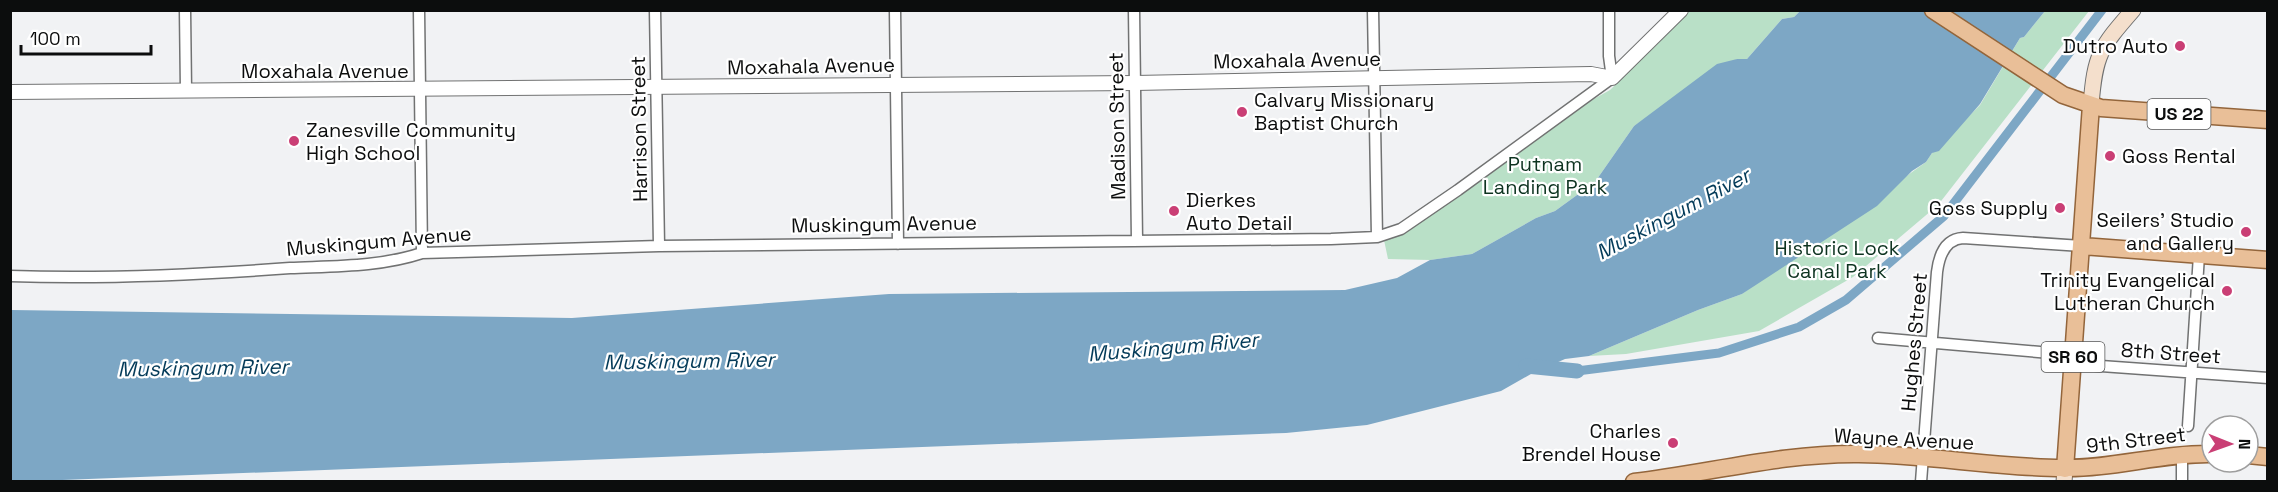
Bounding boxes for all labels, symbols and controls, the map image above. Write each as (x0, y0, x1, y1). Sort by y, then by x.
scale bar (21, 18, 152, 56)
text: 100 m (30, 27, 81, 50)
place label: Dutro Auto (2063, 33, 2168, 59)
marker: Dutro Auto (2173, 39, 2187, 53)
street label: Moxahala Avenue (1213, 46, 1381, 74)
street label: Moxahala Avenue (727, 52, 895, 80)
street label: Madison Street (1103, 52, 1131, 200)
street label: Harrison Street (625, 56, 653, 202)
street label: Moxahala Avenue (241, 58, 409, 84)
place label: Calvary Missionary Baptist Church (1254, 87, 1434, 136)
road number: US 22 (2148, 99, 2210, 129)
marker: Calvary Missionary Baptist Church (1235, 105, 1249, 119)
place label: Zanesville Community High School (306, 117, 516, 166)
marker: Zanesville Community High School (287, 134, 301, 148)
place label: Goss Rental (2122, 143, 2236, 169)
marker: Goss Rental (2103, 149, 2117, 163)
park label: Putnam Landing Park (1483, 151, 1607, 200)
water label: Muskingum River (1591, 161, 1756, 266)
place label: Dierkes Auto Detail (1186, 187, 1292, 236)
place label: Goss Supply (1929, 195, 2048, 221)
marker: Goss Supply (2053, 201, 2067, 215)
marker: Dierkes Auto Detail (1167, 204, 1181, 218)
place label: Seilers' Studio and Gallery (2097, 207, 2234, 256)
street label: Muskingum Avenue (791, 209, 977, 239)
street label: Muskingum Avenue (285, 220, 473, 262)
marker: Seilers' Studio and Gallery (2239, 225, 2253, 239)
park label: Historic Lock Canal Park (1774, 235, 1900, 284)
place label: Trinity Evangelical Lutheran Church (2040, 267, 2215, 316)
street label: Hughes Street (1895, 272, 1933, 412)
marker: Trinity Evangelical Lutheran Church (2220, 284, 2234, 298)
water label: Muskingum River (1087, 325, 1261, 367)
street label: 8th Street (2120, 337, 2222, 369)
road number: SR 60 (2042, 342, 2104, 372)
water label: Muskingum River (603, 345, 777, 375)
water label: Muskingum River (117, 352, 291, 382)
north arrow (2200, 414, 2260, 474)
place label: Charles Brendel House (1522, 418, 1661, 467)
street label: 9th Street (2085, 421, 2187, 459)
street label: Wayne Avenue (1833, 422, 1975, 456)
marker: Charles Brendel House (1666, 436, 1680, 450)
text: N (2234, 439, 2255, 450)

